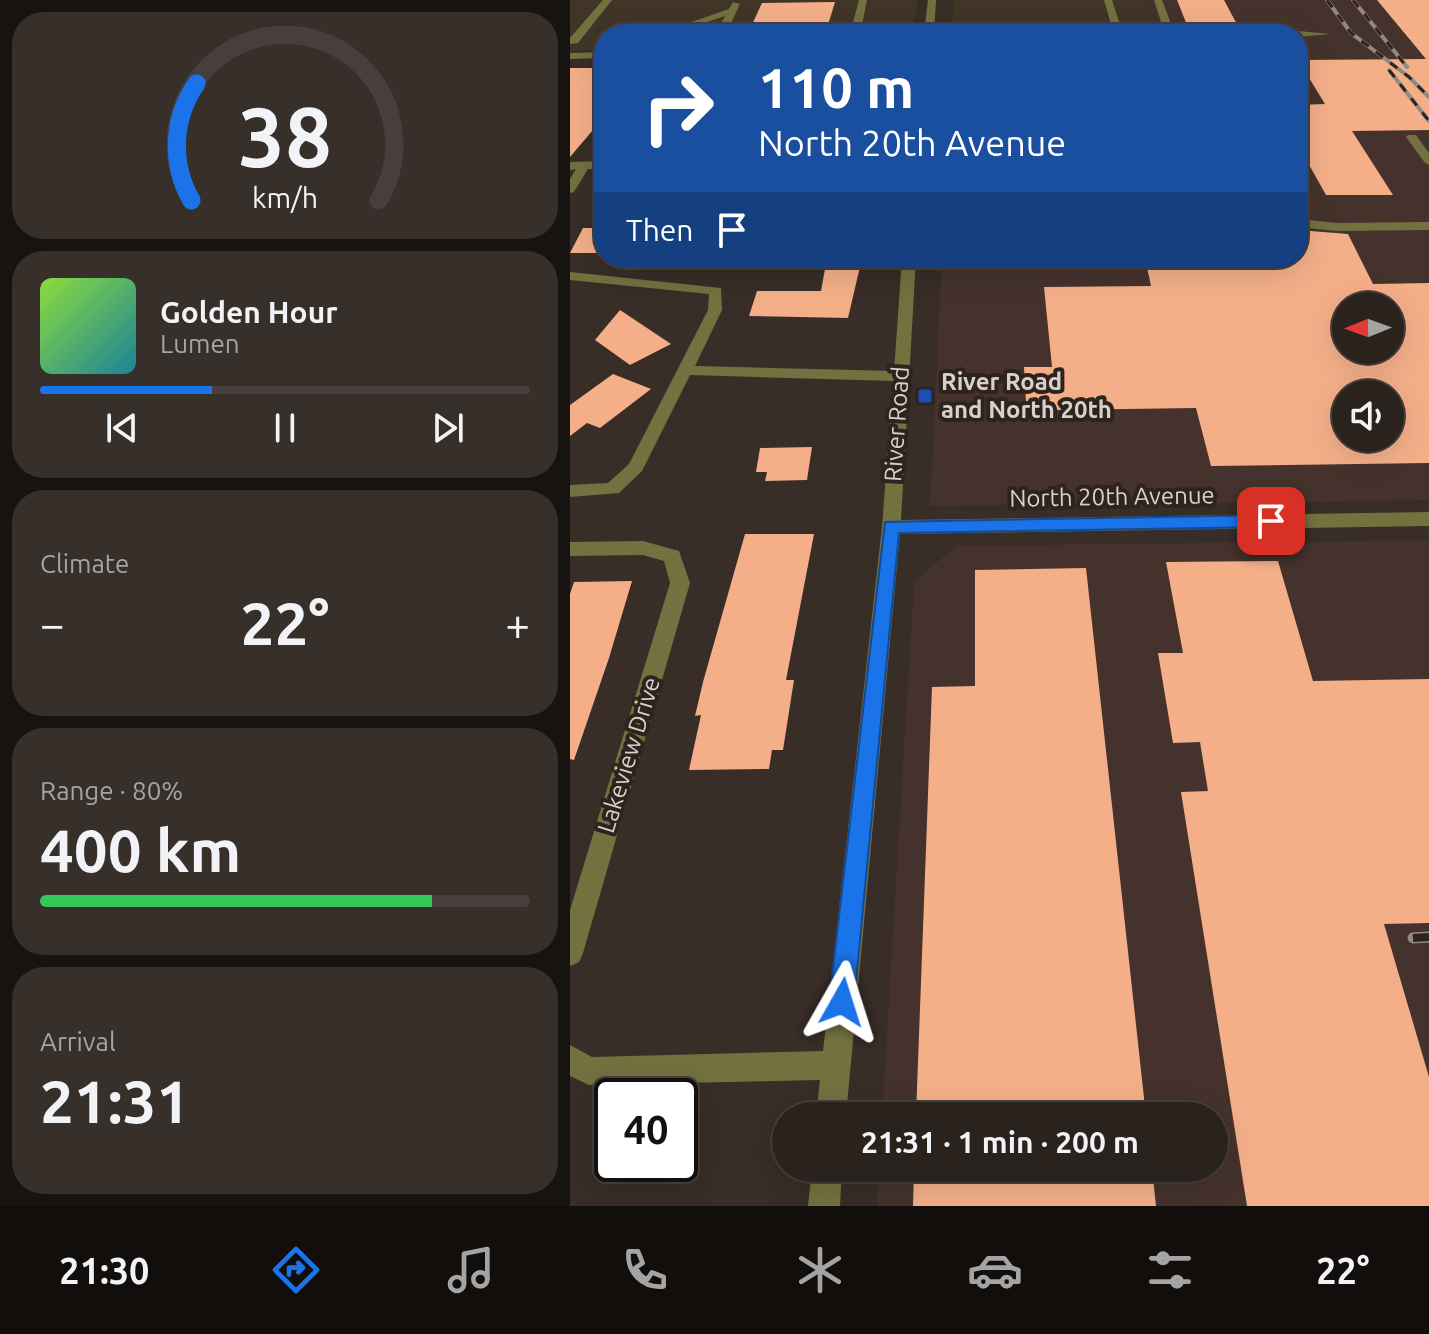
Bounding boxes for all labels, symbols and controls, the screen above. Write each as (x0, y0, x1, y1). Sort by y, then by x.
icon: right (626, 56, 730, 160)
text: 110 m (758, 56, 914, 119)
text: 38 (238, 89, 332, 183)
text: North 20th Avenue (758, 122, 1066, 163)
text: km/h (252, 182, 318, 214)
icon: arrive (710, 208, 754, 252)
text: Then (626, 213, 694, 247)
north arrow (1332, 292, 1404, 364)
map controls (1332, 292, 1404, 452)
text: Golden Hour (160, 295, 338, 329)
text: Lumen (160, 329, 240, 358)
street label: River Road (879, 365, 914, 483)
place label: River Road and North 20th (941, 368, 1112, 423)
button: sound (1332, 380, 1404, 452)
marker: River Road and North 20th (916, 387, 934, 405)
icon: previous (100, 406, 144, 450)
icon: pause (263, 406, 307, 450)
icon: next (426, 406, 470, 450)
street label: North 20th Avenue (1009, 481, 1215, 512)
pin (1237, 487, 1305, 555)
icon: arrive (1249, 499, 1293, 543)
text: Climate (40, 549, 129, 578)
text: 22° (241, 589, 329, 656)
text: − (40, 599, 65, 648)
text: + (505, 599, 530, 648)
street label: Lakeview Drive (592, 674, 665, 836)
text: Range · 80% (40, 776, 183, 805)
text: 400 km (40, 816, 241, 883)
position arrow (800, 960, 884, 1044)
text: Arrival (40, 1027, 116, 1056)
text: 21:31 (40, 1067, 190, 1134)
speed limit sign: 40 (594, 1078, 698, 1182)
text: 21:31 · 1 min · 200 m (861, 1125, 1139, 1159)
icon: directions (268, 1242, 324, 1298)
icon: music (443, 1242, 499, 1298)
icon: phone (617, 1242, 673, 1298)
icon: climate (792, 1242, 848, 1298)
icon: car (967, 1242, 1023, 1298)
icon: filters (1142, 1242, 1198, 1298)
text: 21:30 (59, 1250, 149, 1291)
text: 22° (1316, 1250, 1370, 1291)

